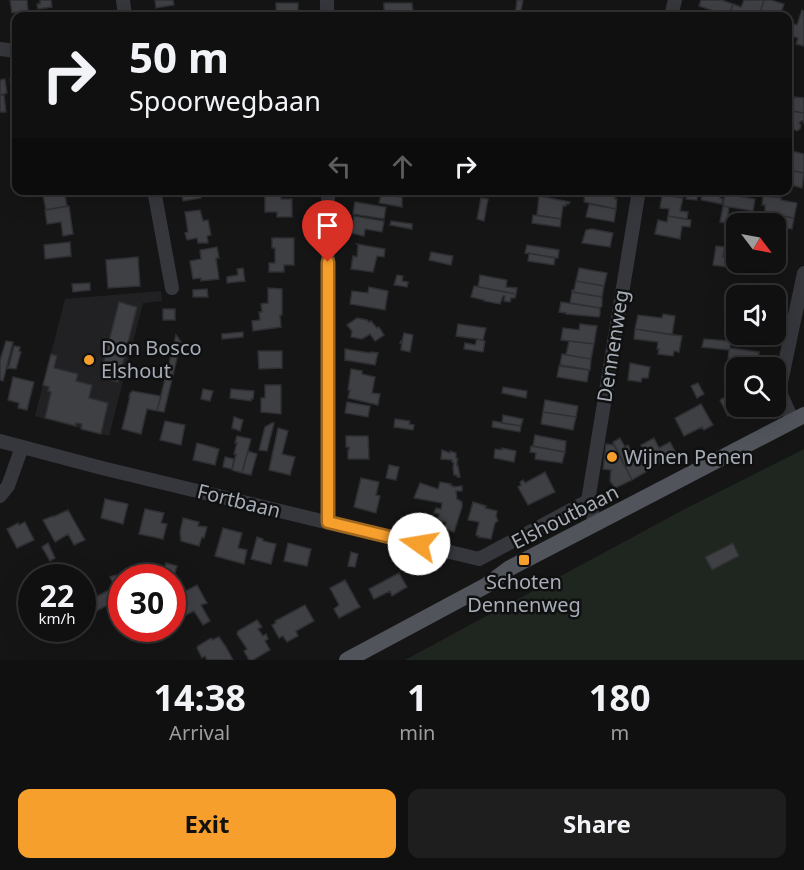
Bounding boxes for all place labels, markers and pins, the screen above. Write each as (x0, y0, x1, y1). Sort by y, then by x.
pin (302, 200, 353, 262)
place label: Don Bosco Elshout (101, 334, 202, 384)
marker: Don Bosco Elshout (82, 353, 96, 367)
place label: Wijnen Penen (624, 443, 754, 470)
marker: Wijnen Penen (605, 450, 619, 464)
marker: Schoten Dennenweg (517, 553, 531, 567)
place label: Schoten Dennenweg (467, 568, 581, 618)

